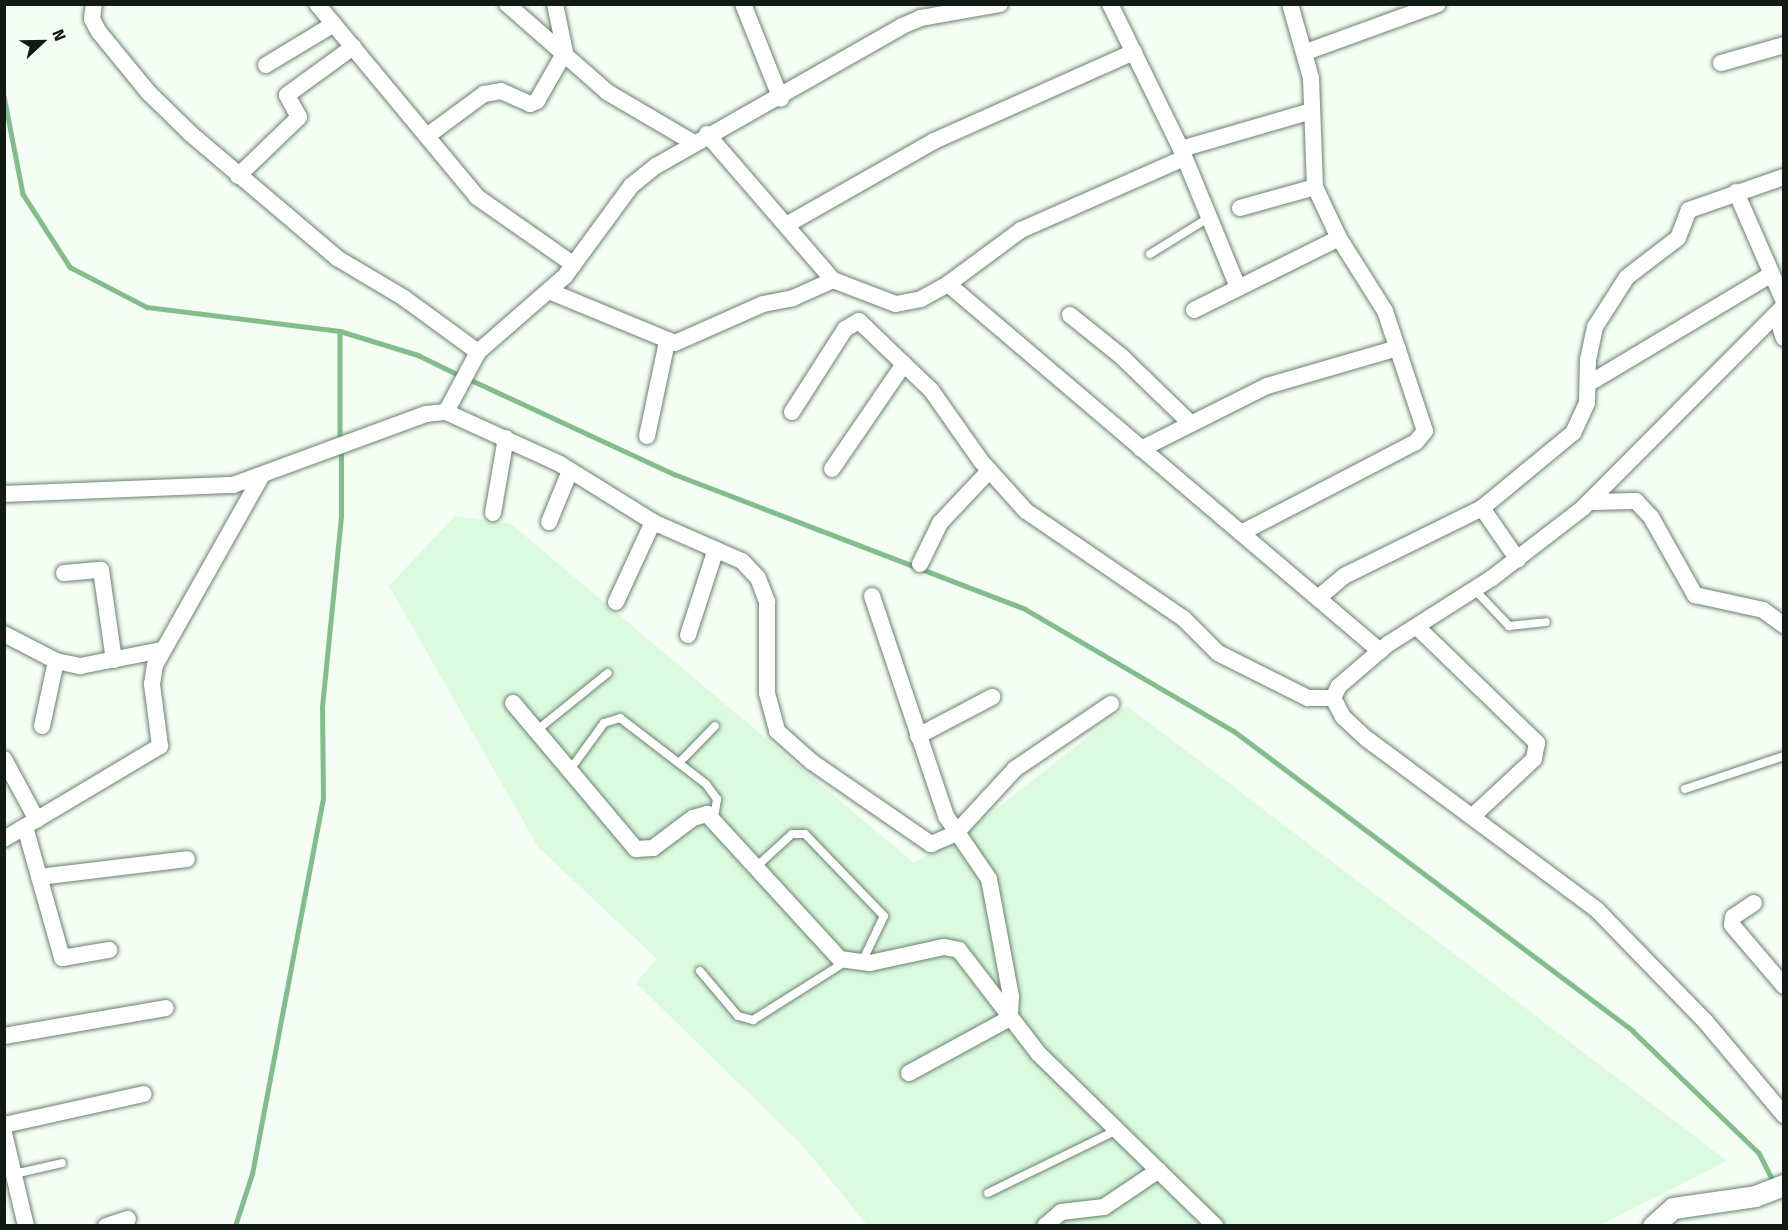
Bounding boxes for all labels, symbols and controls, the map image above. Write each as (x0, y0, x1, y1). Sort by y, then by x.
north arrow (12, 12, 72, 72)
text: N (48, 27, 70, 44)

